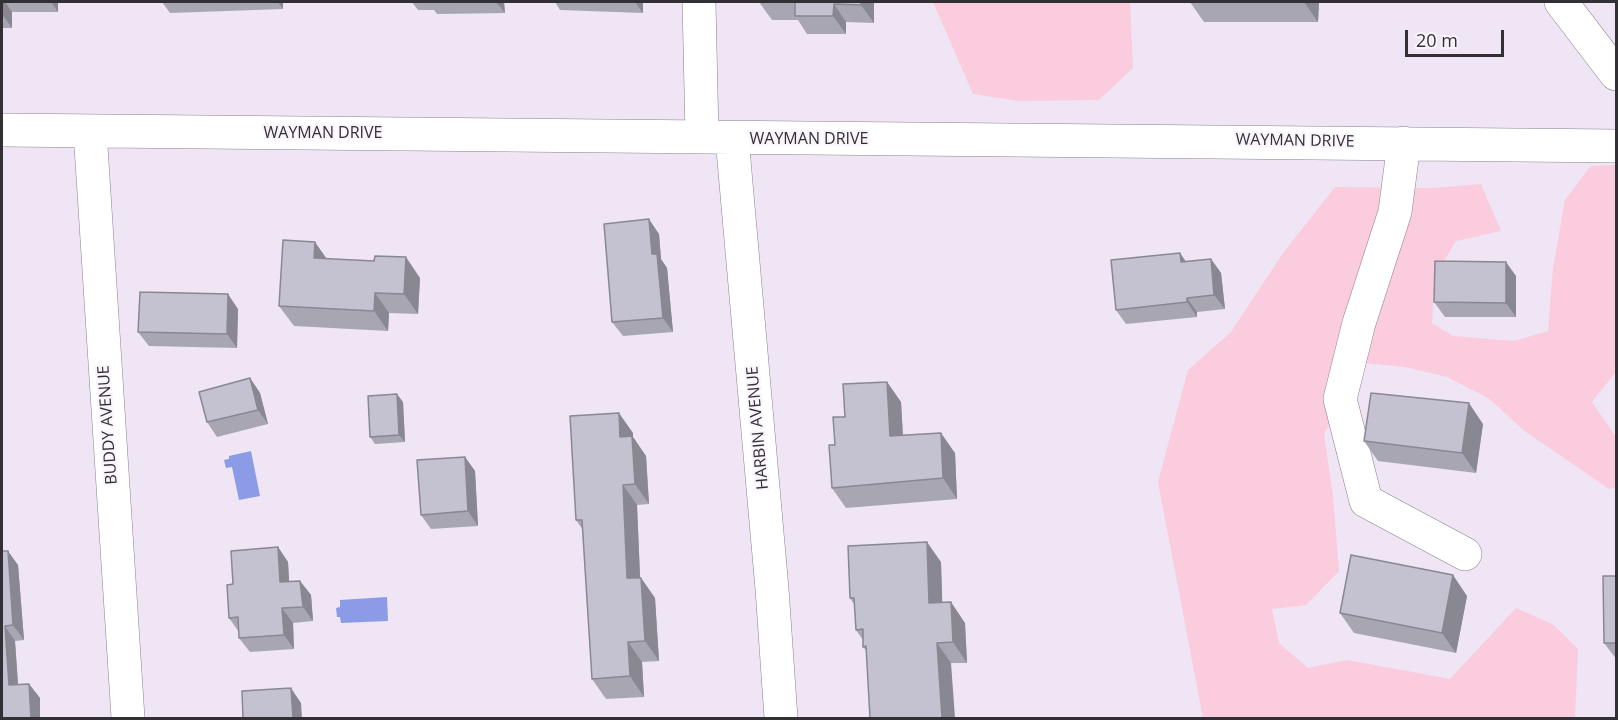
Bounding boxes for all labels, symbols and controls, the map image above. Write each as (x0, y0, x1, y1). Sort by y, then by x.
scale bar (1408, 18, 1507, 56)
text: 20 m (1416, 28, 1458, 52)
street label: WAYMAN DRIVE (264, 123, 382, 143)
street label: WAYMAN DRIVE (750, 129, 868, 149)
street label: WAYMAN DRIVE (1235, 130, 1355, 152)
street label: BUDDY AVENUE (94, 365, 122, 485)
street label: HARBIN AVENUE (743, 365, 773, 491)

